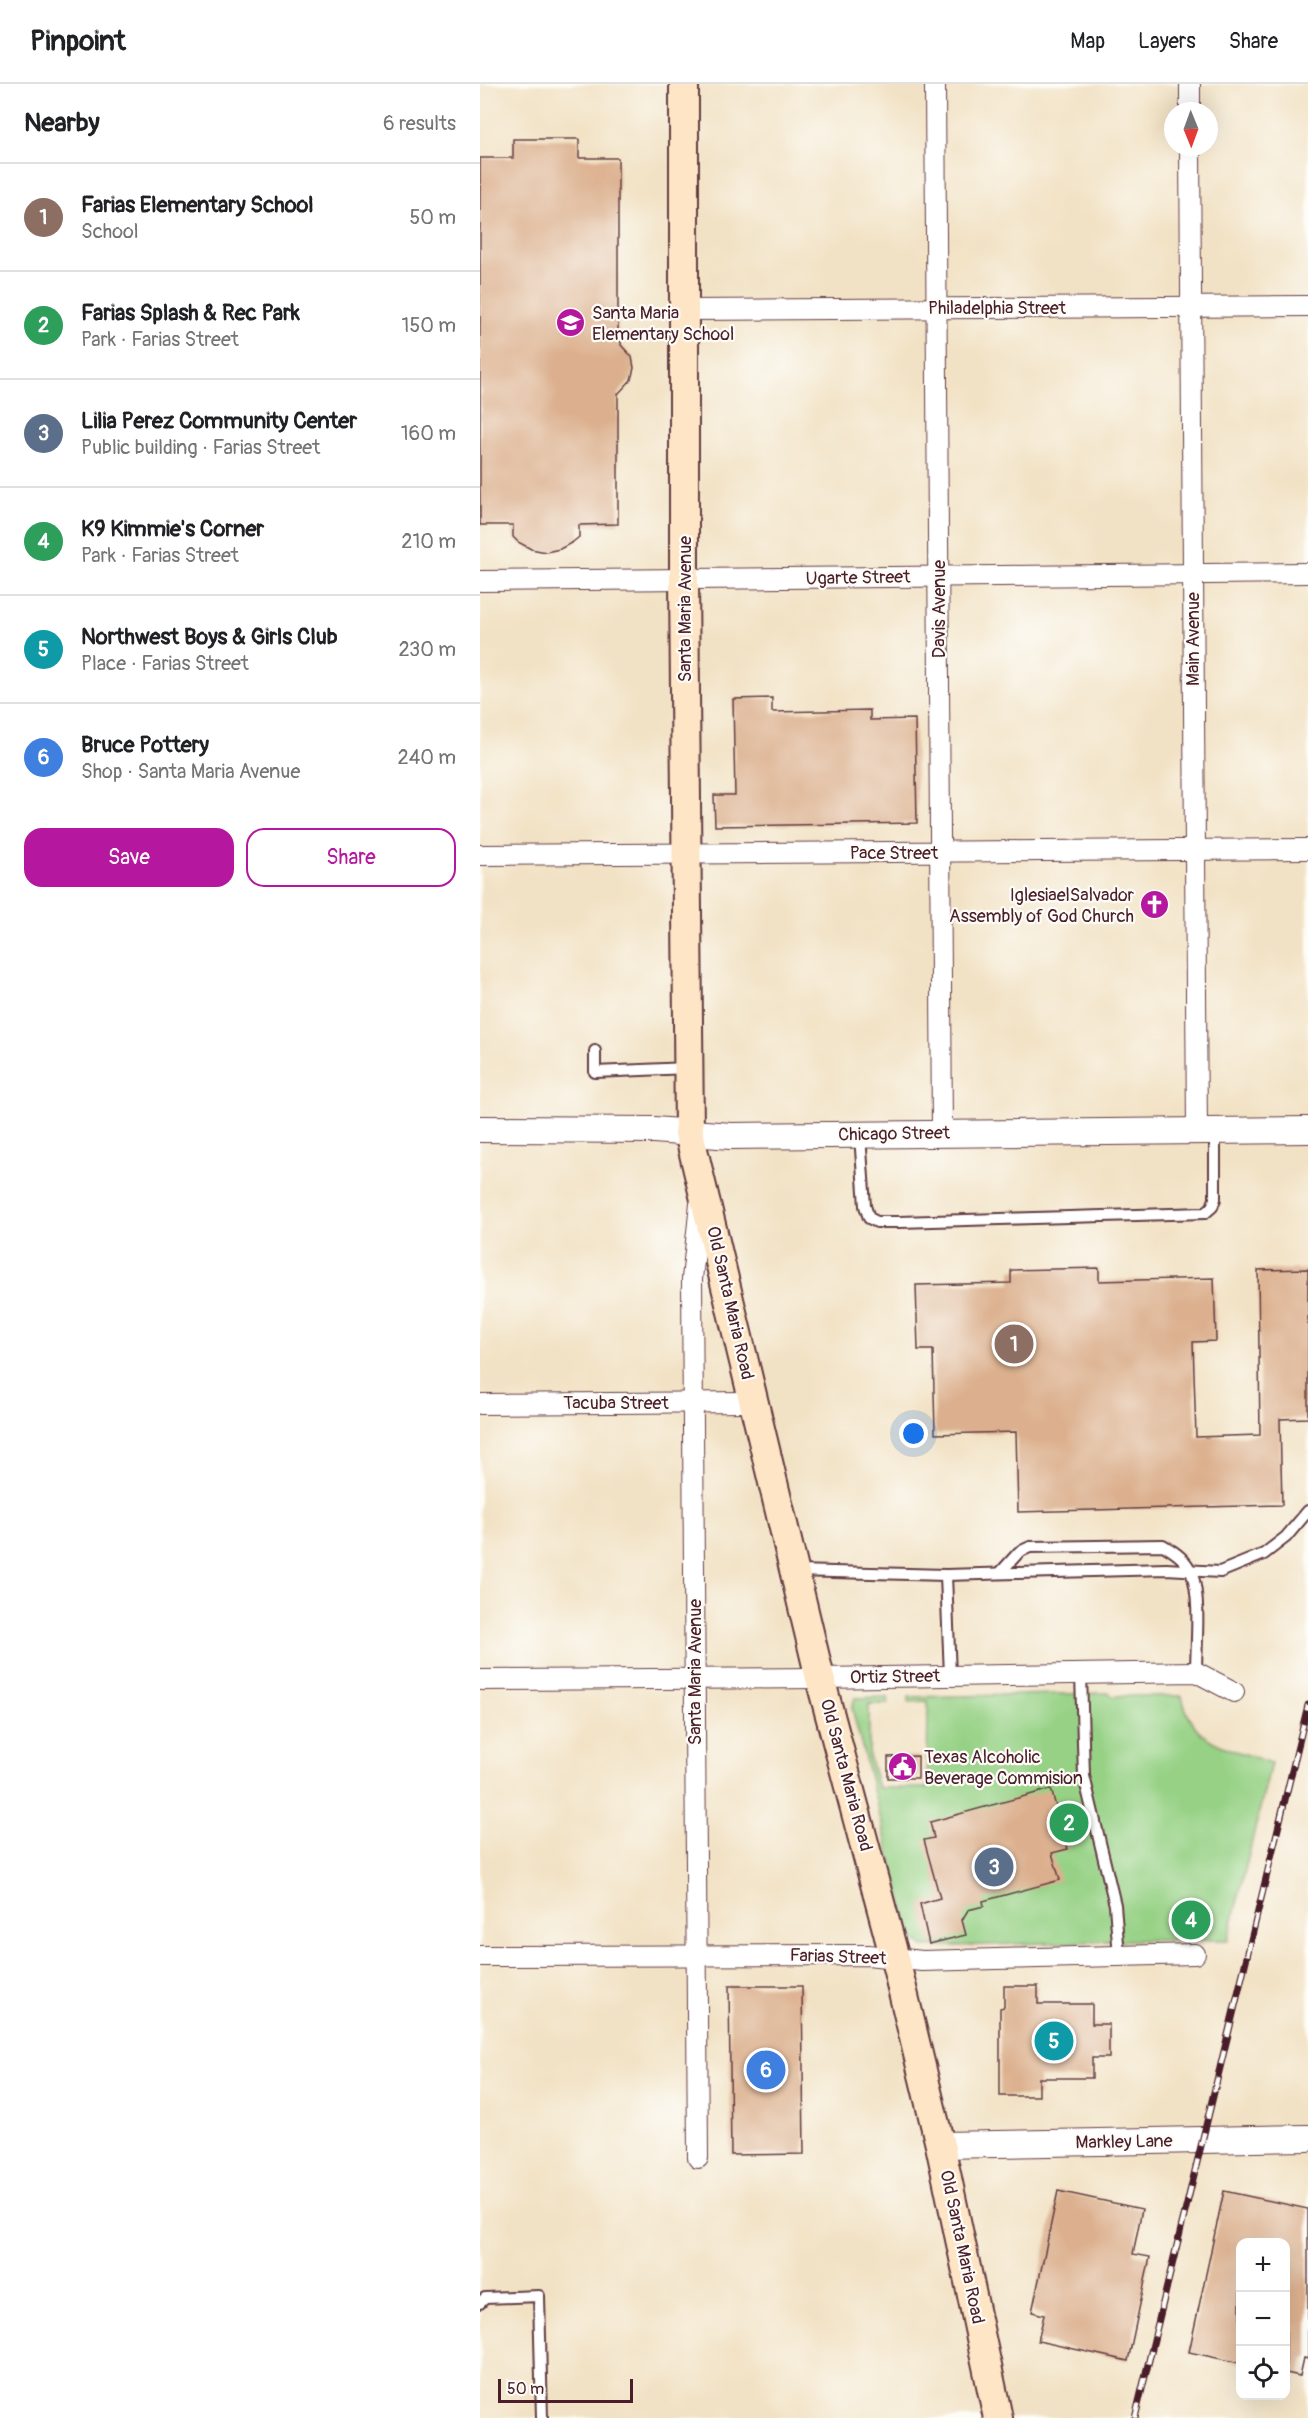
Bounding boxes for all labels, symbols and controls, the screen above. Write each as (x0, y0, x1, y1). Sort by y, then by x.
text: Pinpoint (30, 24, 126, 59)
text: Map (1070, 28, 1105, 55)
text: Layers (1138, 28, 1196, 55)
text: Share (1229, 28, 1278, 55)
north arrow (1164, 102, 1218, 156)
text: Nearby (24, 107, 100, 139)
text: 6 results (383, 111, 456, 136)
text: Farias Elementary School (81, 191, 314, 219)
text: 1 (40, 205, 47, 230)
text: 50 m (409, 205, 456, 230)
text: School (81, 219, 138, 244)
street label: Philadelphia Street (928, 297, 1067, 320)
text: Farias Splash & Rec Park (81, 299, 300, 327)
place label: Santa Maria Elementary School (592, 302, 734, 346)
school or university icon: Santa Maria Elementary School (555, 307, 587, 339)
text: 2 (38, 313, 49, 338)
text: 150 m (402, 313, 456, 338)
text: Park · Farias Street (81, 327, 239, 352)
text: Lilia Perez Community Center (81, 407, 357, 435)
text: 3 (38, 421, 49, 446)
text: 160 m (401, 421, 456, 446)
text: Public building · Farias Street (81, 435, 320, 460)
text: K9 Kimmie's Corner (81, 515, 264, 543)
text: 4 (38, 529, 49, 554)
text: 210 m (401, 529, 456, 554)
street label: Santa Maria Avenue (674, 536, 697, 682)
text: Park · Farias Street (81, 543, 239, 568)
street label: Davis Avenue (928, 560, 951, 658)
street label: Ugarte Street (805, 566, 911, 590)
street label: Main Avenue (1182, 592, 1205, 686)
text: Northwest Boys & Girls Club (81, 623, 338, 651)
text: 5 (38, 637, 49, 662)
text: 230 m (399, 637, 456, 662)
text: Place · Farias Street (81, 651, 249, 676)
text: Bruce Pottery (81, 731, 209, 759)
text: 6 (38, 745, 49, 770)
text: 240 m (397, 745, 456, 770)
text: Shop · Santa Maria Avenue (81, 759, 300, 784)
button: Save (24, 828, 234, 887)
button: Share (246, 828, 456, 887)
street label: Pace Street (850, 842, 939, 865)
place label: IglesiaelSalvador Assembly of God Church (949, 884, 1135, 928)
church icon: IglesiaelSalvador Assembly of God Church (1139, 889, 1171, 921)
street label: Chicago Street (838, 1122, 951, 1146)
street label: Old Santa Maria Road (701, 1224, 759, 1382)
pin: 1 (994, 1322, 1034, 1366)
street label: Tacuba Street (563, 1392, 669, 1415)
your location (899, 1419, 928, 1448)
street label: Santa Maria Avenue (684, 1599, 707, 1745)
street label: Ortiz Street (850, 1665, 941, 1689)
street label: Old Santa Maria Road (815, 1696, 877, 1854)
place label: Texas Alcoholic Beverage Commision (924, 1746, 1083, 1790)
public building icon: Texas Alcoholic Beverage Commision (887, 1751, 919, 1783)
pin: 2 (1050, 1800, 1088, 1846)
pin: 3 (974, 1844, 1014, 1890)
pin: 4 (1172, 1898, 1210, 1942)
street label: Farias Street (789, 1944, 888, 1970)
pin: 5 (1034, 2018, 1074, 2064)
pin: 6 (746, 2048, 786, 2092)
street label: Markley Lane (1075, 2130, 1173, 2154)
street label: Old Santa Maria Road (934, 2168, 990, 2326)
map controls (1236, 2238, 1290, 2400)
button: + (1236, 2238, 1290, 2292)
button: − (1236, 2292, 1290, 2346)
button: locate (1236, 2346, 1290, 2400)
scale bar (498, 2376, 633, 2404)
text: 50 m (507, 2379, 544, 2399)

